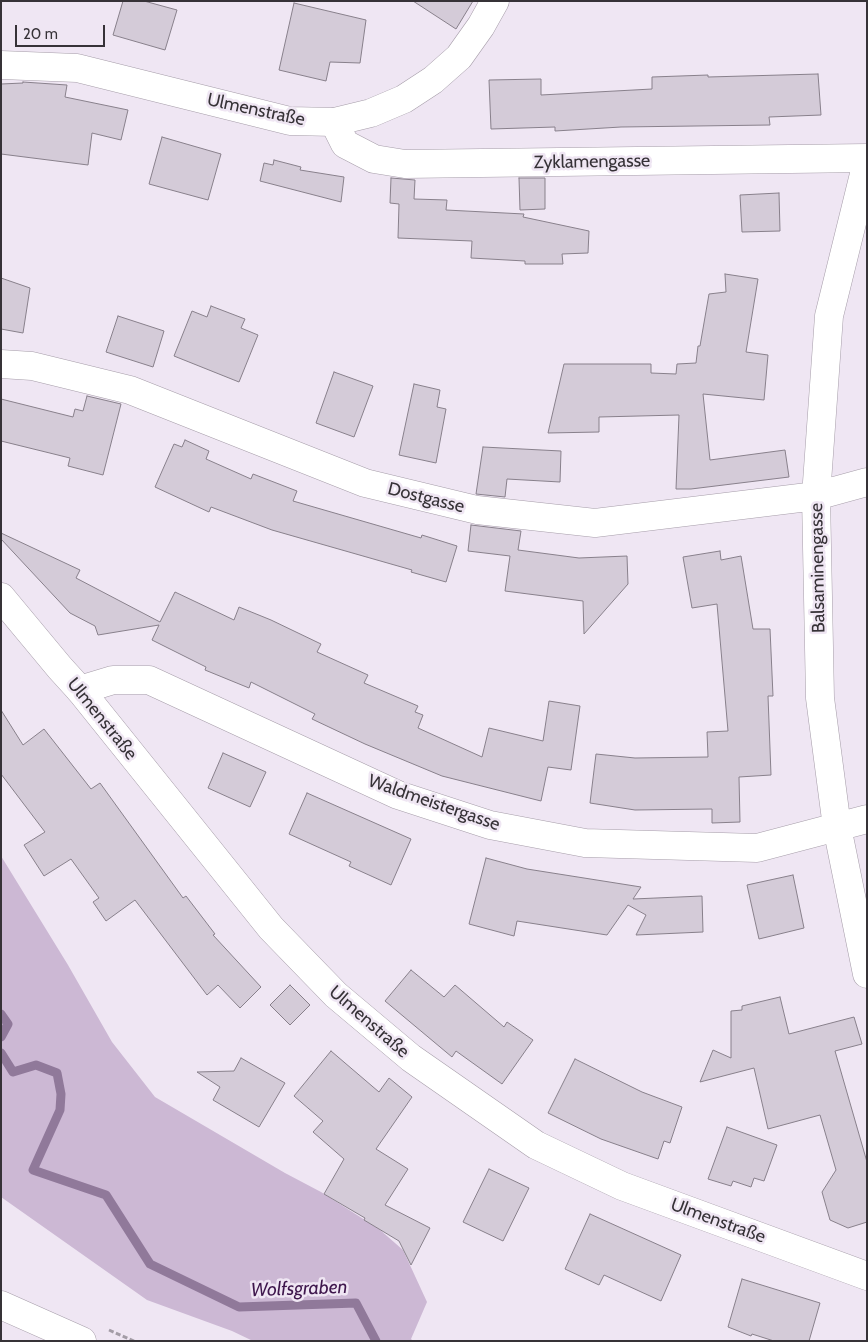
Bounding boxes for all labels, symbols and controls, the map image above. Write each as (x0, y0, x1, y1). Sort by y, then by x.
scale bar (18, 15, 108, 47)
text: 20 m (23, 25, 58, 43)
street label: Ulmenstraße (205, 89, 307, 131)
street label: Zyklamengasse (534, 150, 650, 174)
street label: Dostgasse (385, 478, 467, 518)
street label: Balsaminengasse (806, 503, 830, 633)
street label: Ulmenstraße (62, 674, 142, 764)
street label: Waldmeistergasse (365, 770, 503, 836)
street label: Ulmenstraße (324, 981, 414, 1063)
street label: Ulmenstraße (668, 1194, 768, 1248)
water label: Wolfsgraben (250, 1276, 348, 1302)

